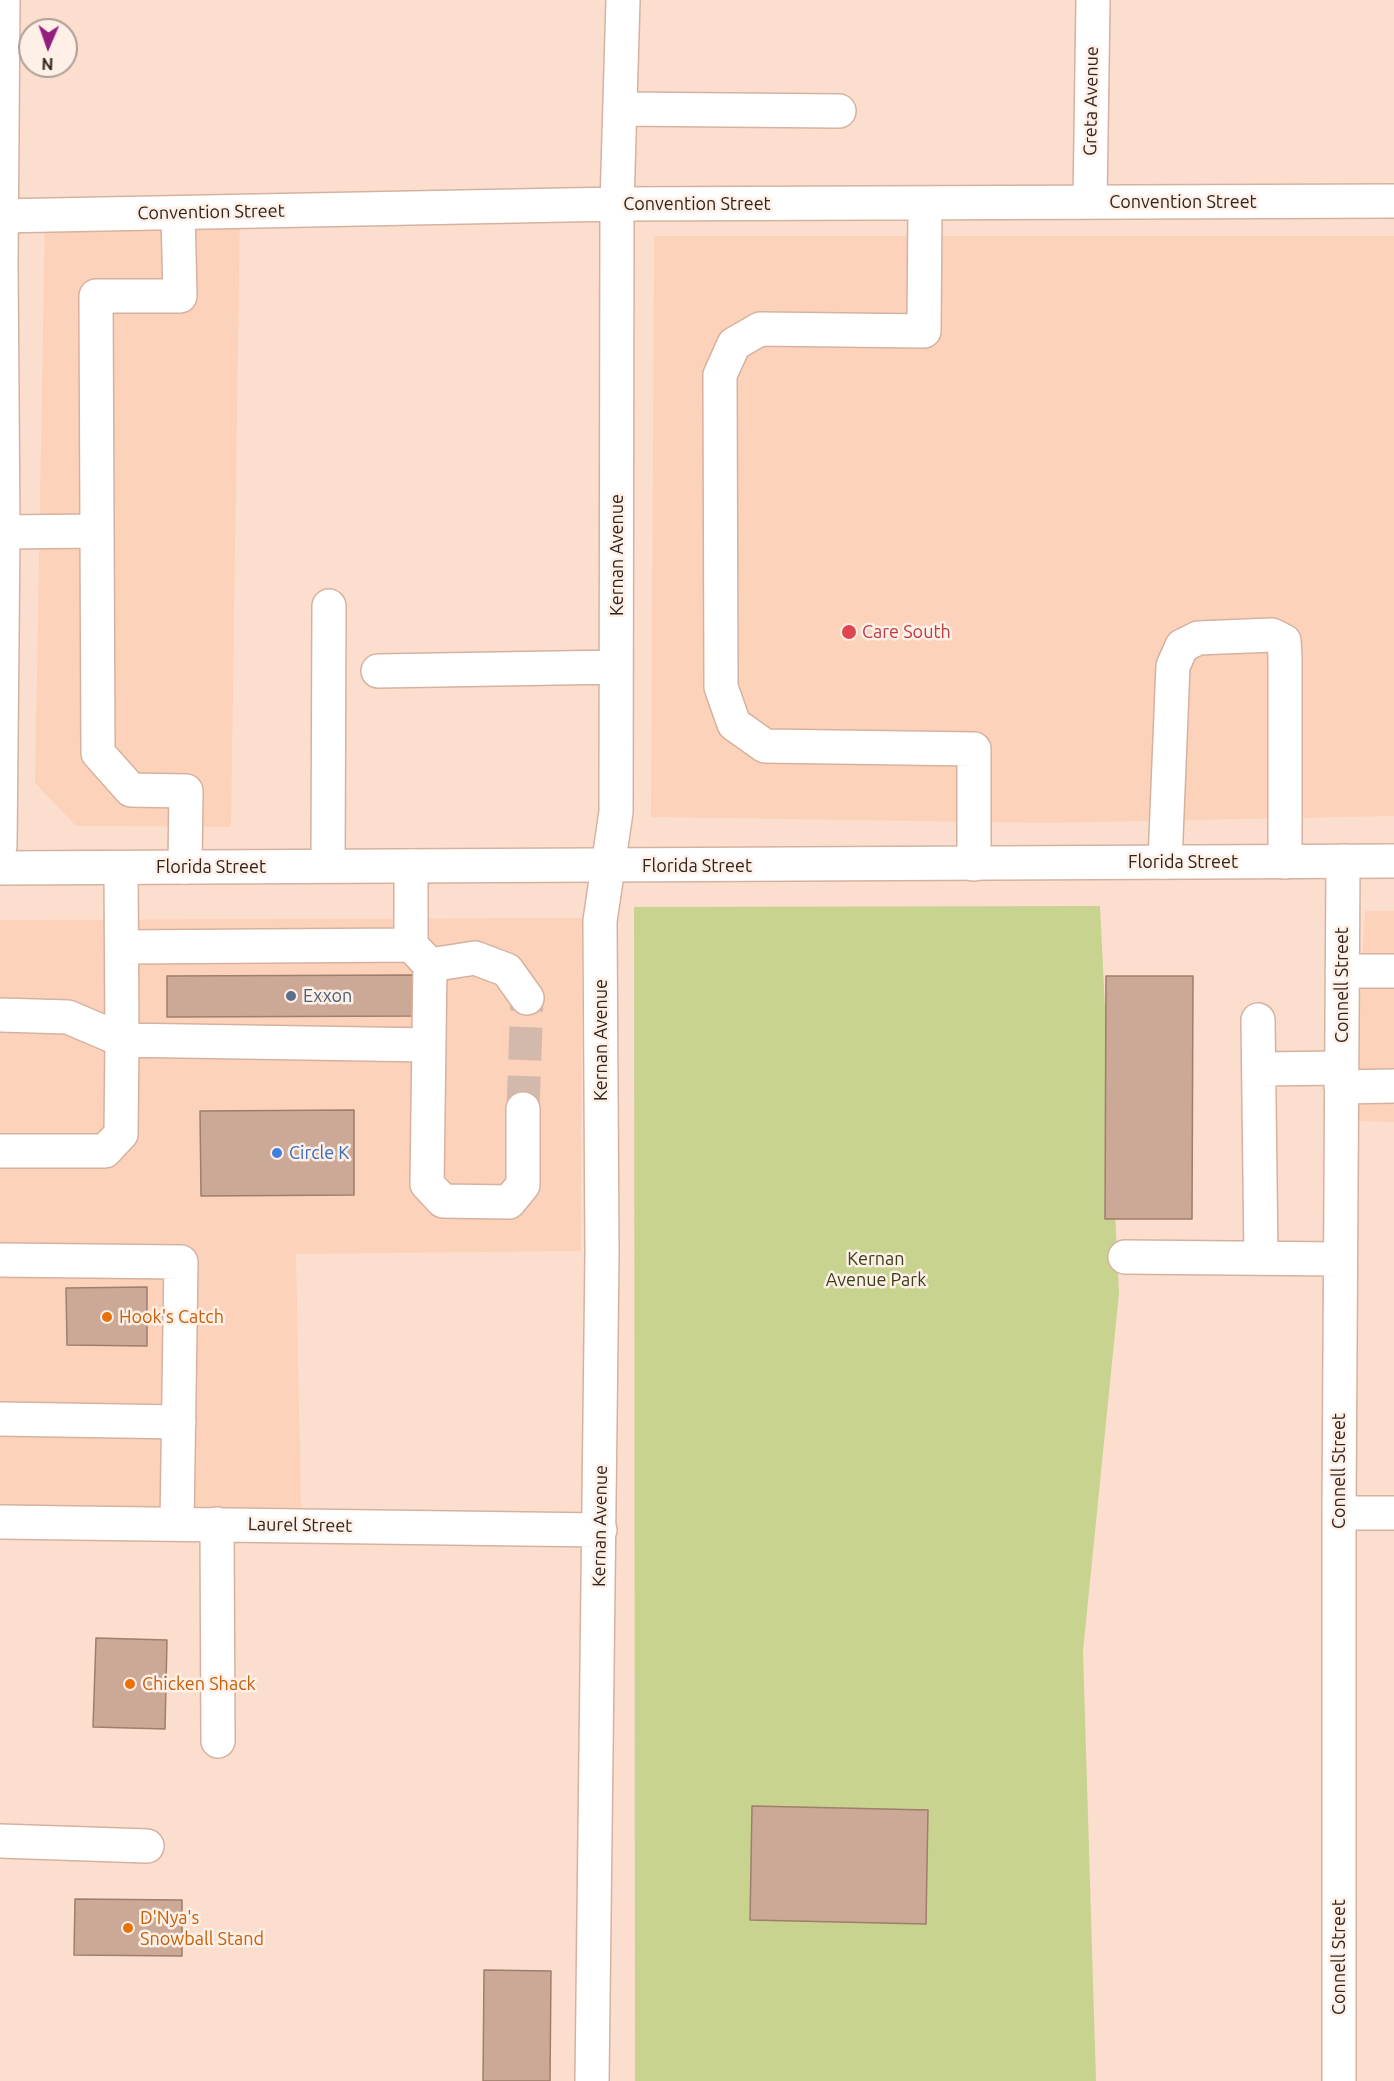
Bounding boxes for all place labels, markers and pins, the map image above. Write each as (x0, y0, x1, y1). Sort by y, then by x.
place label: Care South (862, 621, 951, 643)
marker: Care South (840, 623, 858, 641)
place label: Exxon (303, 985, 352, 1007)
marker: Exxon (284, 989, 298, 1003)
place label: Circle K (289, 1142, 349, 1164)
marker: Circle K (270, 1146, 284, 1160)
place label: Hook's Catch (119, 1306, 224, 1328)
marker: Hook's Catch (100, 1310, 114, 1324)
place label: Chicken Shack (142, 1673, 256, 1695)
marker: Chicken Shack (123, 1677, 137, 1691)
place label: D'Nya's Snowball Stand (140, 1907, 264, 1950)
marker: D'Nya's Snowball Stand (121, 1921, 135, 1935)

